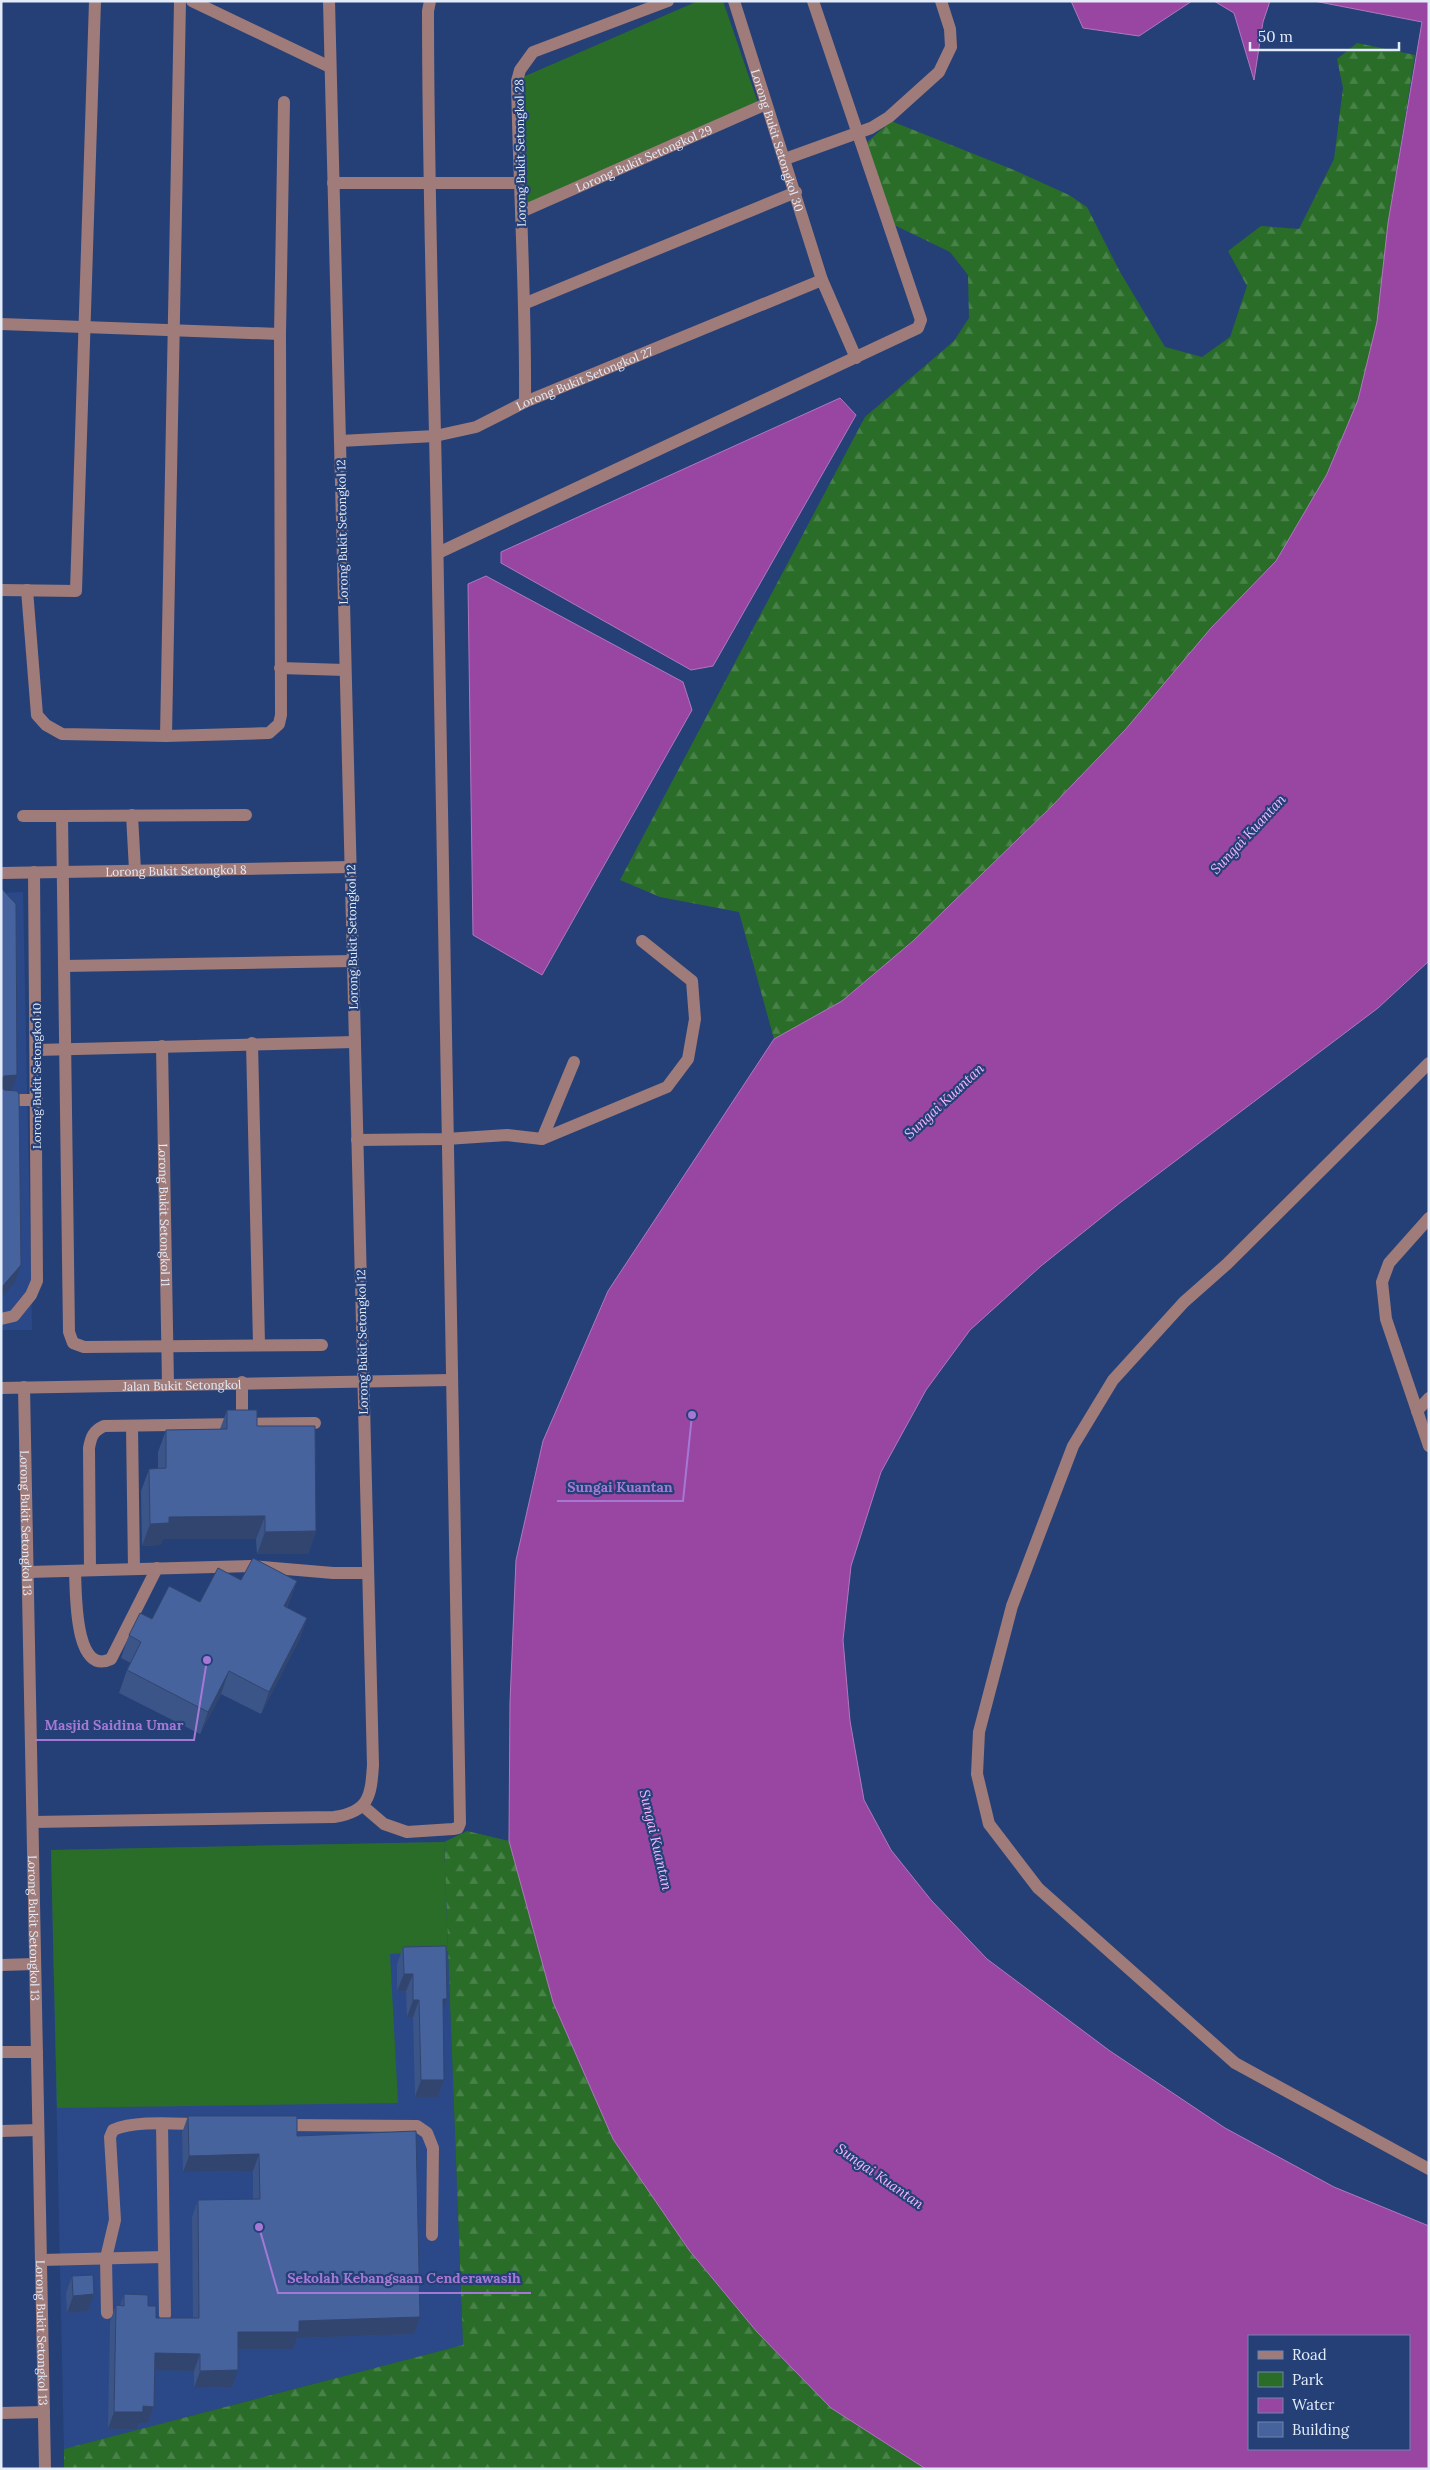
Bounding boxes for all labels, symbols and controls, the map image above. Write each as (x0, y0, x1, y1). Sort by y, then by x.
scale bar (1250, 20, 1399, 52)
text: 50 m (1258, 27, 1293, 46)
street label: Lorong Bukit Setongkol 30 (748, 67, 807, 213)
street label: Lorong Bukit Setongkol 28 (511, 79, 529, 227)
street label: Lorong Bukit Setongkol 29 (573, 121, 714, 195)
street label: Lorong Bukit Setongkol 27 (513, 343, 655, 413)
street label: Lorong Bukit Setongkol 12 (333, 459, 351, 605)
water label: Sungai Kuantan (1206, 790, 1290, 878)
street label: Lorong Bukit Setongkol 8 (105, 861, 247, 879)
street label: Lorong Bukit Setongkol 12 (343, 864, 361, 1010)
street label: Lorong Bukit Setongkol 10 (29, 1003, 44, 1149)
water label: Sungai Kuantan (900, 1059, 988, 1143)
street label: Lorong Bukit Setongkol 11 (156, 1143, 174, 1287)
street label: Lorong Bukit Setongkol 12 (353, 1269, 371, 1415)
street label: Jalan Bukit Setongkol (122, 1376, 241, 1393)
street label: Lorong Bukit Setongkol 13 (18, 1450, 36, 1596)
callout: Sungai Kuantan (557, 1472, 683, 1501)
text: Sungai Kuantan (567, 1478, 673, 1496)
callout: Masjid Saidina Umar (35, 1711, 194, 1740)
text: Masjid Saidina Umar (45, 1716, 184, 1734)
water label: Sungai Kuantan (636, 1788, 676, 1892)
street label: Lorong Bukit Setongkol 13 (26, 1855, 43, 2001)
water label: Sungai Kuantan (833, 2139, 928, 2213)
street label: Lorong Bukit Setongkol 13 (33, 2260, 51, 2406)
callout: Sekolah Kebangsaan Cenderawasih (278, 2264, 531, 2293)
text: Sekolah Kebangsaan Cenderawasih (287, 2269, 521, 2287)
legend (1248, 2335, 1410, 2450)
text: Road (1292, 2345, 1327, 2364)
text: Park (1292, 2370, 1323, 2389)
text: Water (1292, 2395, 1335, 2414)
text: Building (1292, 2420, 1350, 2439)

